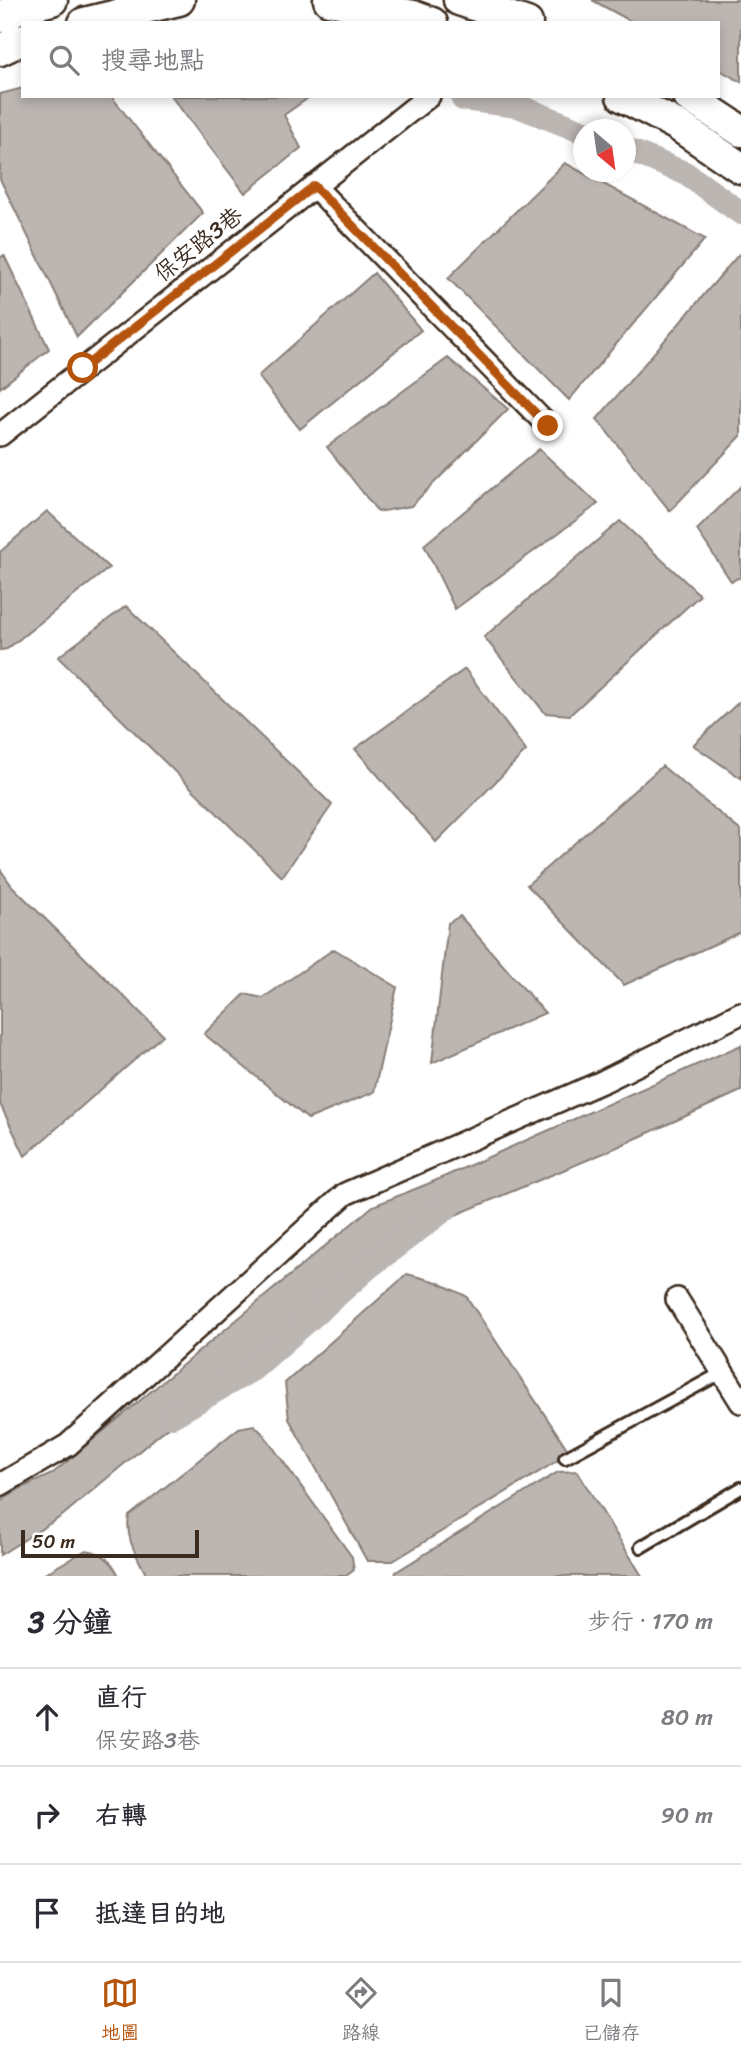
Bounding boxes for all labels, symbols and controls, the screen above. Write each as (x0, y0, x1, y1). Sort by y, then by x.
search box (21, 21, 720, 98)
text: 搜尋地點 (101, 37, 205, 83)
icon: search (45, 41, 83, 79)
north arrow (573, 119, 636, 182)
street label: 保安路3巷 (144, 195, 253, 293)
route start (67, 352, 98, 383)
route end (532, 410, 563, 441)
text: 50 m (32, 1525, 75, 1558)
scale bar (21, 1527, 200, 1559)
text: 3 分鐘 (28, 1595, 112, 1649)
text: 步行 · 170 m (588, 1601, 713, 1642)
text: 直行 (95, 1674, 147, 1720)
text: 80 m (661, 1697, 713, 1738)
icon: ahead (28, 1698, 66, 1736)
text: 保安路3巷 (95, 1720, 200, 1761)
text: 右轉 (95, 1792, 147, 1838)
text: 90 m (661, 1795, 713, 1836)
icon: right (28, 1796, 66, 1834)
text: 抵達目的地 (95, 1890, 225, 1936)
icon: arrive (28, 1894, 66, 1932)
tab: 地圖 (101, 1974, 139, 2049)
tab: 路線 (342, 1974, 380, 2049)
tab: 已儲存 (583, 1974, 640, 2049)

